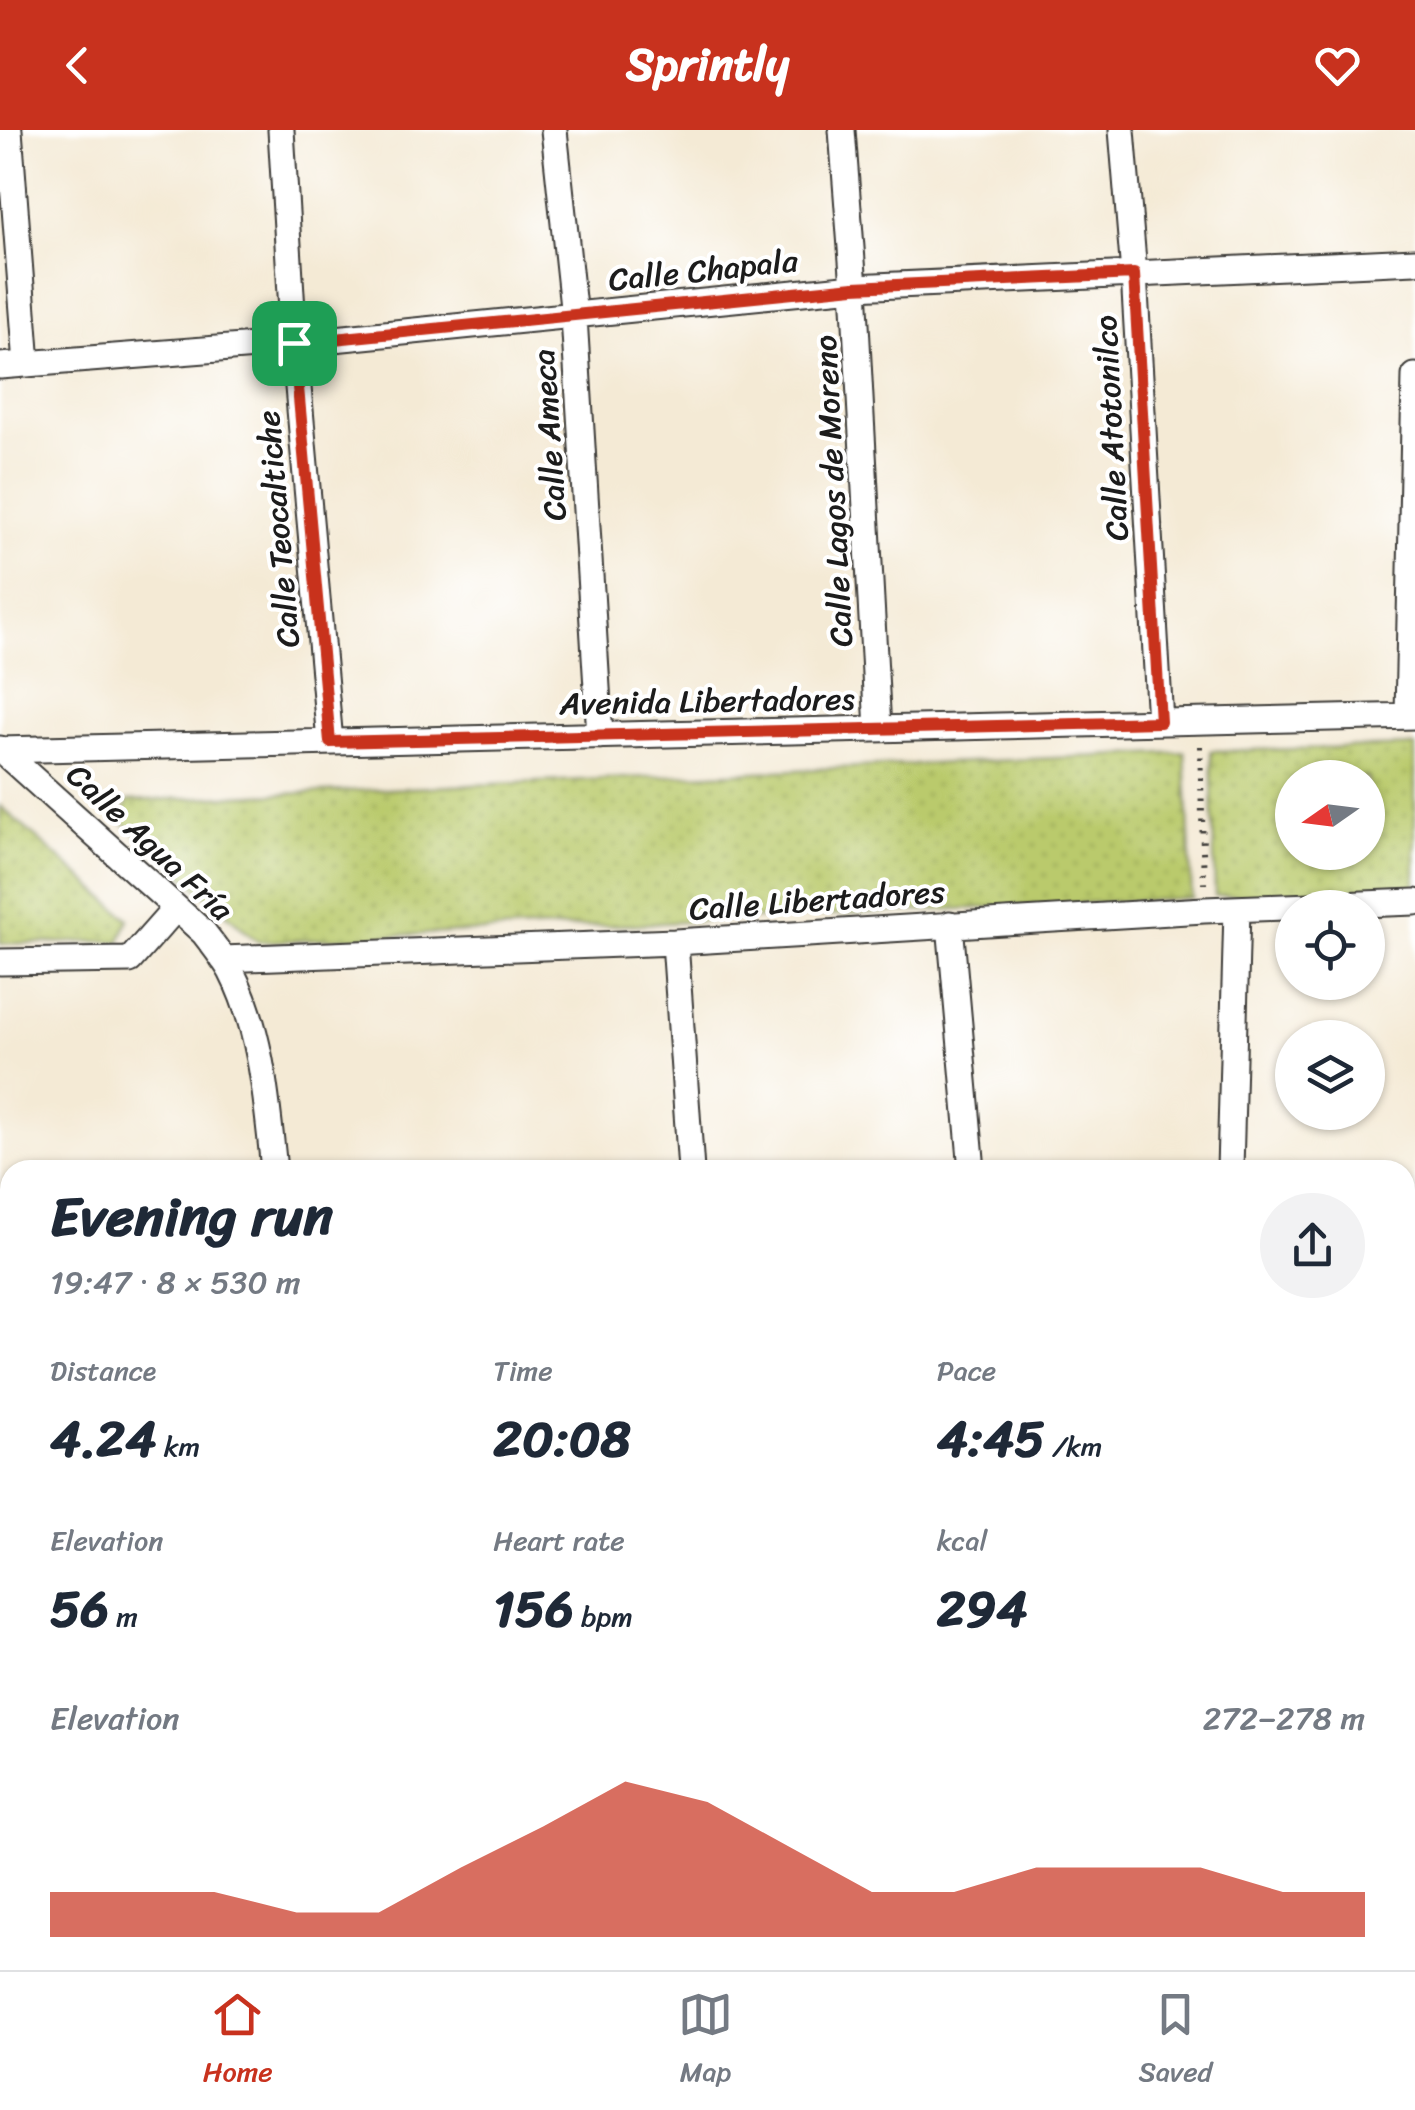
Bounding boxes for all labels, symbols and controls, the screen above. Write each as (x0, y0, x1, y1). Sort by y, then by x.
text: Sprintly (626, 25, 789, 105)
icon: back (50, 38, 105, 93)
icon: heart (1310, 38, 1365, 93)
street label: Calle Chapala (606, 232, 801, 309)
pin (252, 301, 337, 386)
street label: Calle Atotonilco (1077, 313, 1146, 542)
icon: arrive (267, 316, 322, 371)
street label: Calle Lagos de Moreno (797, 334, 870, 648)
street label: Calle Ameca (515, 347, 584, 523)
street label: Calle Teocaltiche (240, 408, 317, 650)
street label: Avenida Libertadores (558, 670, 855, 733)
street label: Calle Agua Fría (52, 749, 248, 937)
north arrow (1275, 760, 1385, 870)
map controls (1275, 760, 1385, 1130)
street label: Calle Libertadores (687, 863, 947, 938)
button: locate (1275, 890, 1385, 1000)
button: layers (1275, 1020, 1385, 1130)
text: Evening run (50, 1168, 333, 1265)
button: share (1260, 1193, 1365, 1298)
text: 19:47 · 8 × 530 m (50, 1254, 301, 1311)
text: Distance (50, 1346, 156, 1395)
text: Time (493, 1346, 553, 1395)
text: Pace (937, 1346, 996, 1395)
text: 4.24 (50, 1395, 156, 1484)
text: 20:08 (493, 1395, 631, 1484)
text: 4:45 (937, 1395, 1045, 1484)
text: km (156, 1422, 200, 1471)
text: /km (1045, 1422, 1102, 1471)
text: Elevation (50, 1516, 163, 1565)
text: Heart rate (493, 1516, 625, 1565)
text: kcal (937, 1516, 988, 1565)
text: 56 (50, 1565, 109, 1654)
text: 156 (493, 1565, 574, 1654)
text: 294 (937, 1565, 1027, 1654)
text: m (109, 1592, 138, 1641)
text: bpm (574, 1592, 633, 1641)
text: Elevation (50, 1690, 180, 1747)
text: 272–278 m (1203, 1690, 1365, 1747)
tab: Home (203, 1987, 273, 2096)
tab: Map (678, 1987, 733, 2096)
tab: Saved (1138, 1987, 1212, 2096)

